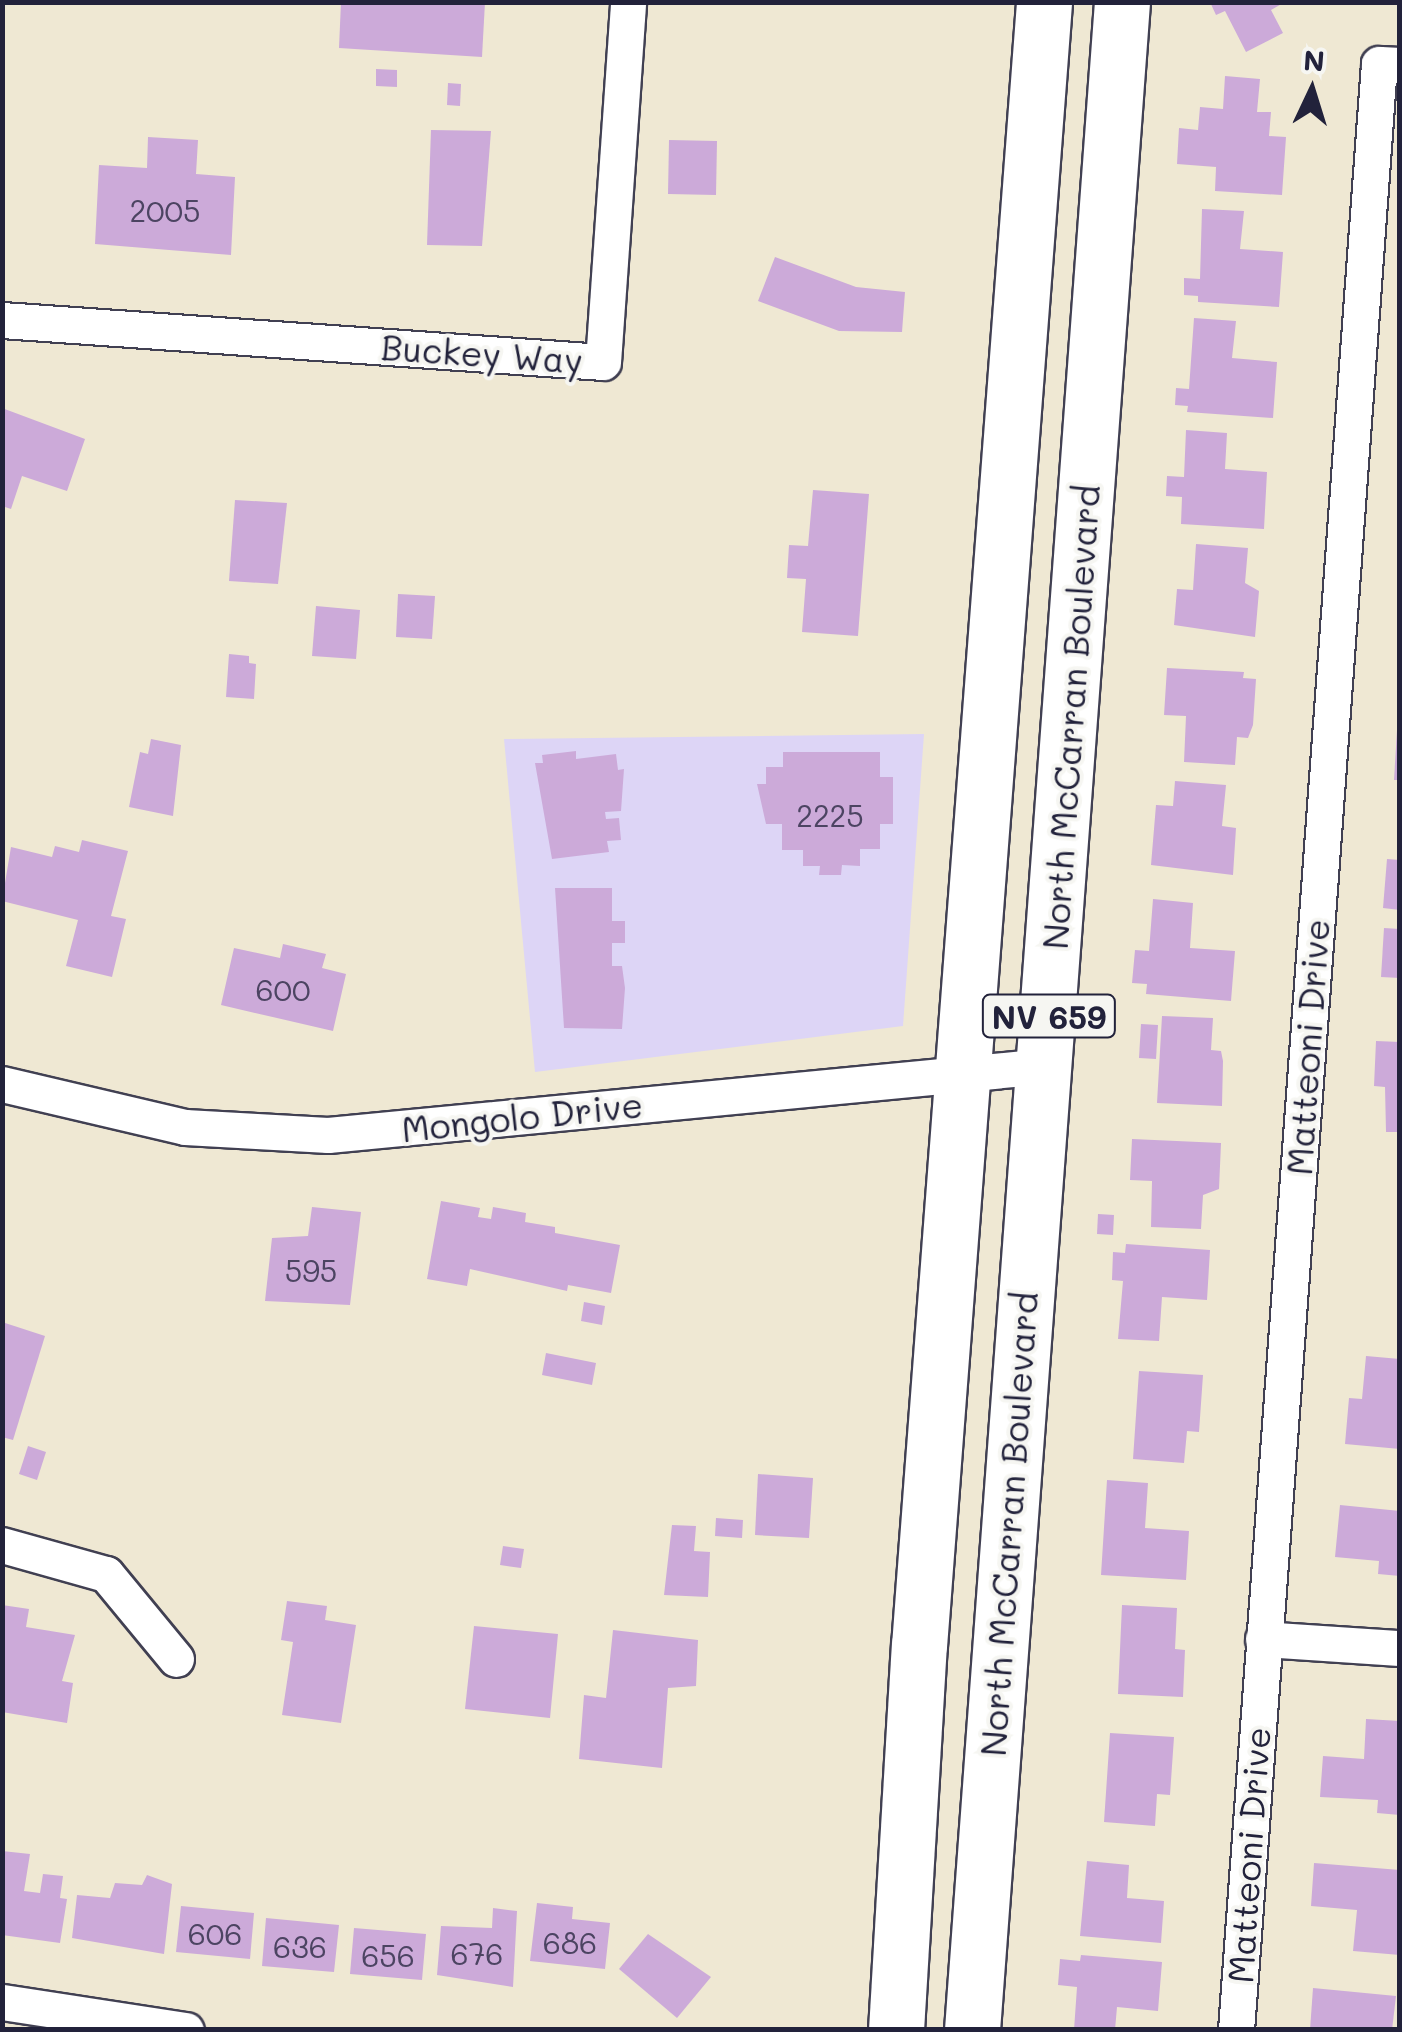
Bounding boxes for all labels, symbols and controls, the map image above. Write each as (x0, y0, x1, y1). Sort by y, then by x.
north arrow (1262, 40, 1362, 140)
text: N (1302, 41, 1326, 79)
house number: 2005 (129, 192, 201, 228)
street label: Buckey Way (380, 325, 584, 381)
street label: North McCarran Boulevard (1033, 483, 1107, 951)
house number: 2225 (796, 797, 864, 833)
street label: Matteoni Drive (1277, 917, 1337, 1177)
house number: 600 (255, 971, 311, 1007)
road number: NV 659 (982, 989, 1116, 1043)
street label: Mongolo Drive (399, 1082, 645, 1150)
house number: 595 (285, 1252, 337, 1288)
street label: North McCarran Boulevard (971, 1290, 1045, 1758)
street label: Matteoni Drive (1218, 1725, 1278, 1985)
house number: 606 (188, 1915, 242, 1951)
house number: 686 (543, 1924, 597, 1960)
house number: 636 (273, 1928, 327, 1964)
house number: 676 (451, 1935, 503, 1971)
house number: 656 (361, 1937, 415, 1973)

